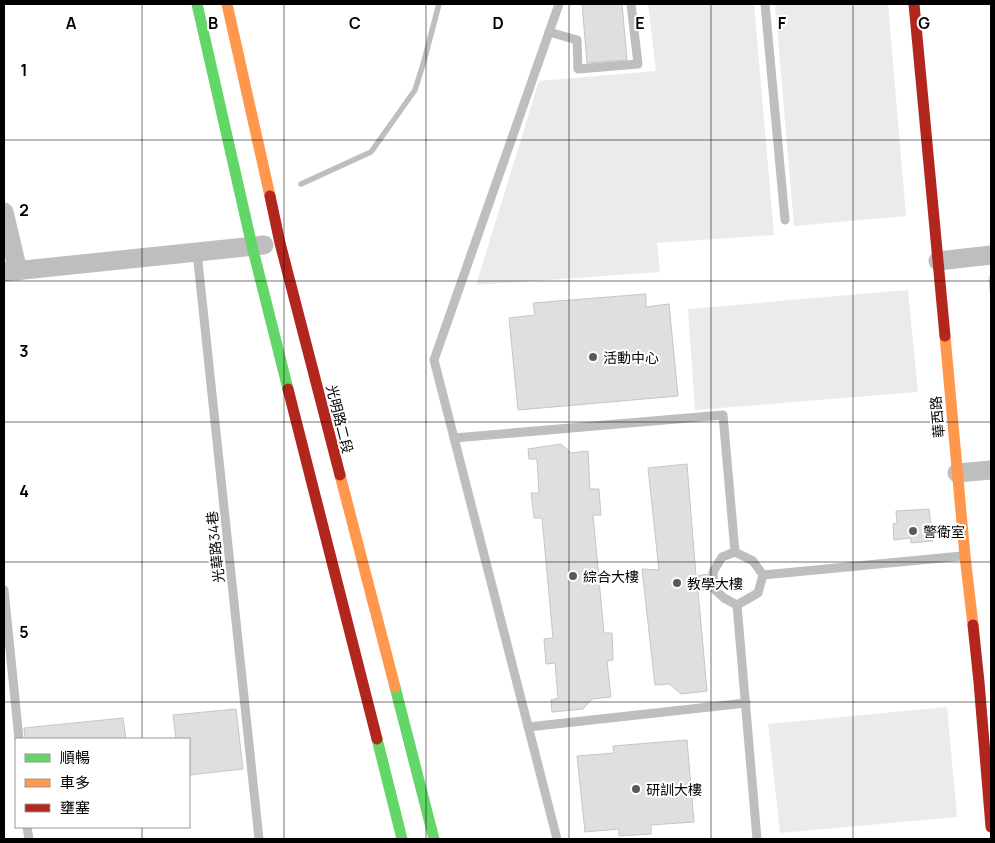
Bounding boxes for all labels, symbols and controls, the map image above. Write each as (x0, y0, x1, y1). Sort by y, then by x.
text: A (66, 12, 77, 34)
text: B (208, 12, 218, 34)
text: C (349, 12, 361, 34)
text: D (492, 12, 504, 34)
text: E (635, 12, 645, 34)
text: F (778, 12, 787, 34)
text: G (918, 12, 930, 34)
text: 1 (20, 59, 28, 81)
text: 2 (19, 199, 29, 221)
text: 3 (19, 340, 29, 362)
place label: 活動中心 (603, 348, 659, 367)
marker: 活動中心 (587, 351, 599, 363)
street label: 光明路二段 (322, 383, 358, 455)
street label: 華西路 (926, 395, 948, 439)
text: 4 (19, 480, 29, 502)
street label: 光華路34巷 (202, 510, 228, 584)
place label: 警衛室 (923, 522, 965, 541)
marker: 警衛室 (907, 525, 919, 537)
place label: 綜合大樓 (583, 567, 639, 586)
marker: 綜合大樓 (567, 570, 579, 582)
place label: 教學大樓 (687, 574, 743, 593)
marker: 教學大樓 (671, 577, 683, 589)
text: 5 (19, 621, 29, 643)
legend (15, 738, 190, 828)
text: 順暢 (60, 747, 90, 768)
text: 車多 (60, 772, 90, 793)
place label: 研訓大樓 (646, 780, 702, 799)
marker: 研訓大樓 (630, 783, 642, 795)
text: 壅塞 (60, 797, 90, 818)

